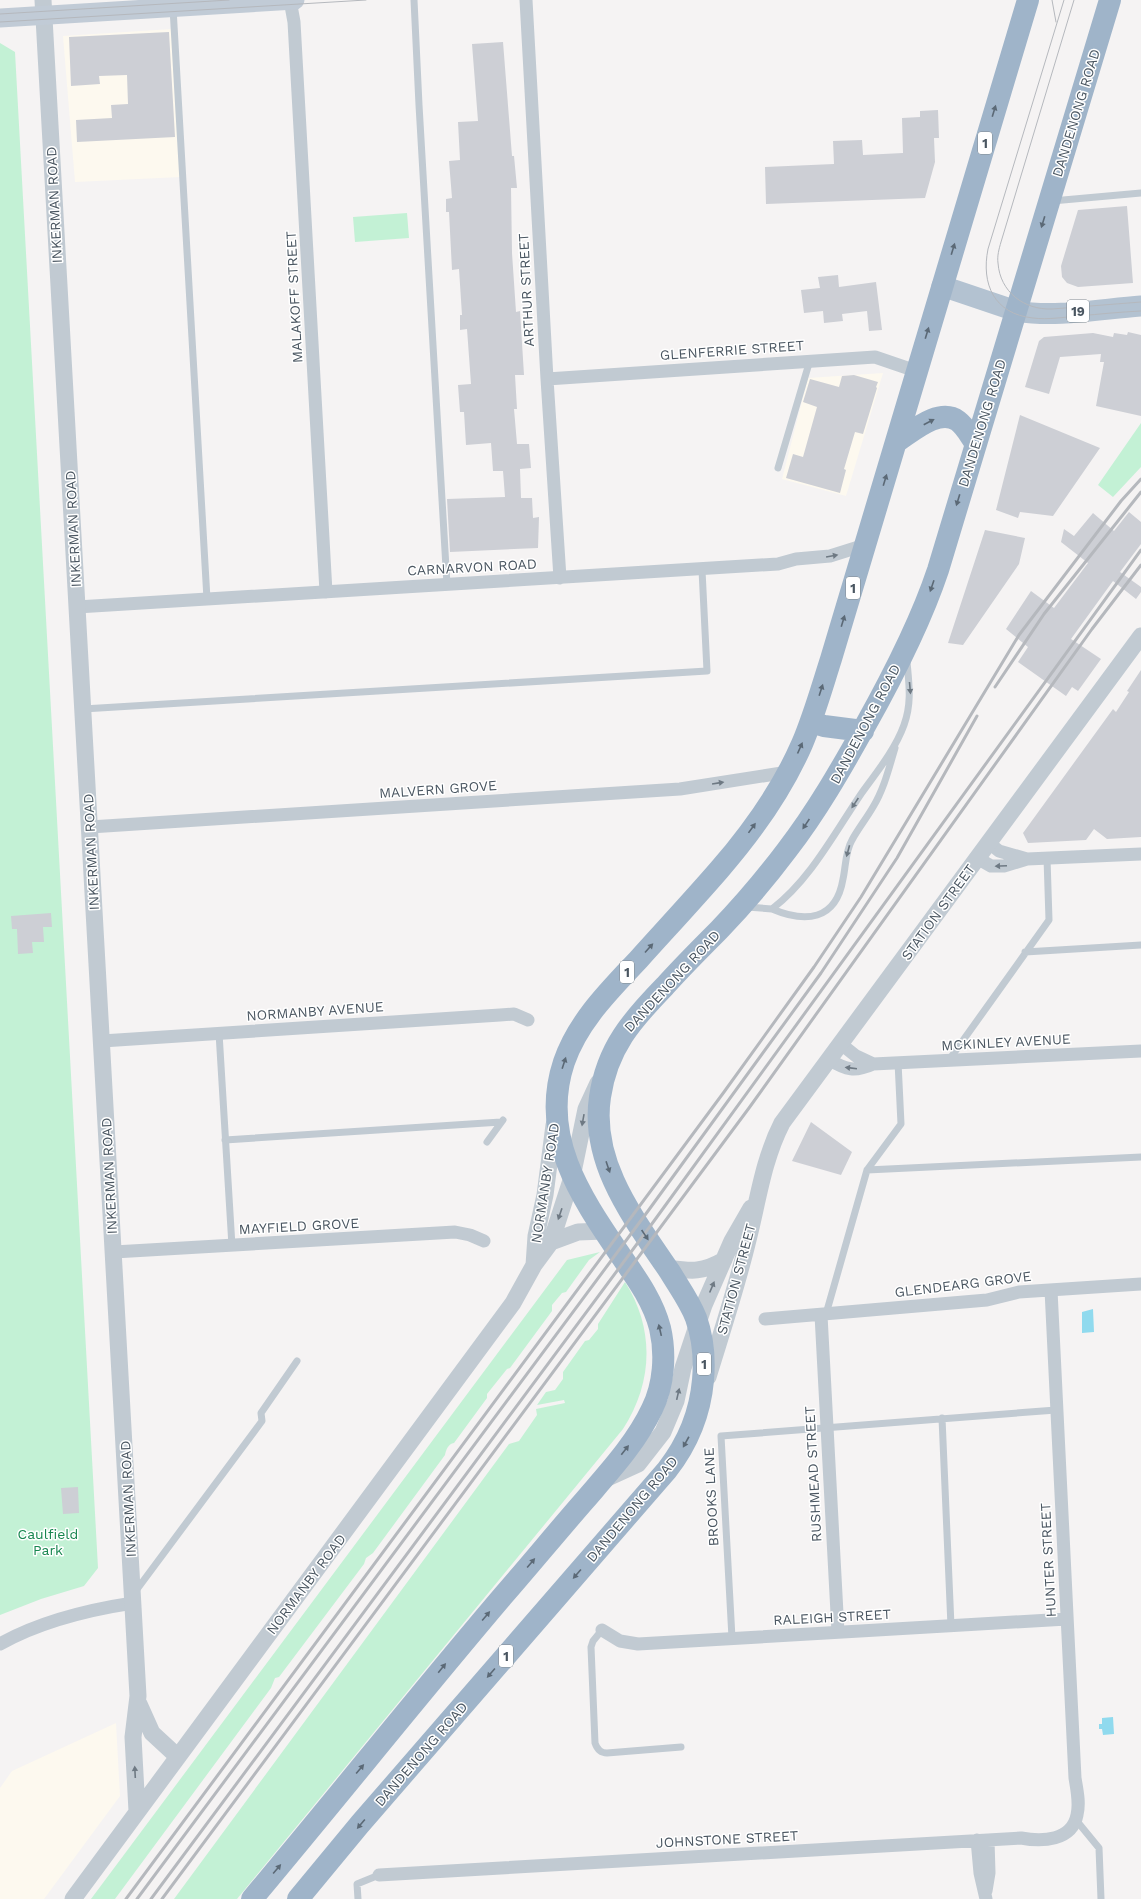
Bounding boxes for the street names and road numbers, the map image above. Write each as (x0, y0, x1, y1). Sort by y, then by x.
street label: DANDENONG ROAD (1049, 47, 1103, 179)
road number: 1 (978, 132, 992, 154)
street label: INKERMAN ROAD (43, 146, 65, 264)
street label: MALAKOFF STREET (283, 230, 305, 363)
street label: ARTHUR STREET (515, 232, 537, 347)
road number: 19 (1067, 300, 1089, 322)
street label: GLENFERRIE STREET (659, 337, 805, 363)
street label: DANDENONG ROAD (955, 357, 1009, 489)
street label: INKERMAN ROAD (62, 470, 84, 588)
street label: CARNARVON ROAD (407, 556, 537, 578)
road number: 1 (846, 577, 860, 599)
street label: DANDENONG ROAD (827, 662, 903, 786)
street label: MALVERN GROVE (379, 777, 498, 801)
street label: INKERMAN ROAD (80, 793, 102, 911)
street label: STATION STREET (898, 861, 978, 963)
street label: DANDENONG ROAD (621, 927, 723, 1035)
road number: 1 (620, 961, 634, 983)
street label: NORMANBY AVENUE (246, 998, 384, 1024)
street label: MCKINLEY AVENUE (941, 1031, 1071, 1053)
street label: INKERMAN ROAD (98, 1117, 120, 1235)
street label: NORMANBY ROAD (528, 1122, 562, 1244)
street label: MAYFIELD GROVE (238, 1215, 360, 1237)
street label: STATION STREET (713, 1221, 759, 1336)
street label: GLENDEARG GROVE (894, 1268, 1032, 1300)
road number: 1 (697, 1353, 711, 1375)
street label: RUSHMEAD STREET (801, 1405, 825, 1542)
street label: INKERMAN ROAD (117, 1440, 139, 1558)
street label: BROOKS LANE (700, 1447, 722, 1547)
street label: DANDENONG ROAD (583, 1453, 681, 1565)
street label: HUNTER STREET (1037, 1502, 1059, 1618)
street label: NORMANBY ROAD (263, 1531, 349, 1637)
street label: RALEIGH STREET (773, 1606, 892, 1628)
road number: 1 (499, 1645, 513, 1667)
street label: DANDENONG ROAD (371, 1699, 471, 1809)
street label: JOHNSTONE STREET (655, 1827, 799, 1851)

